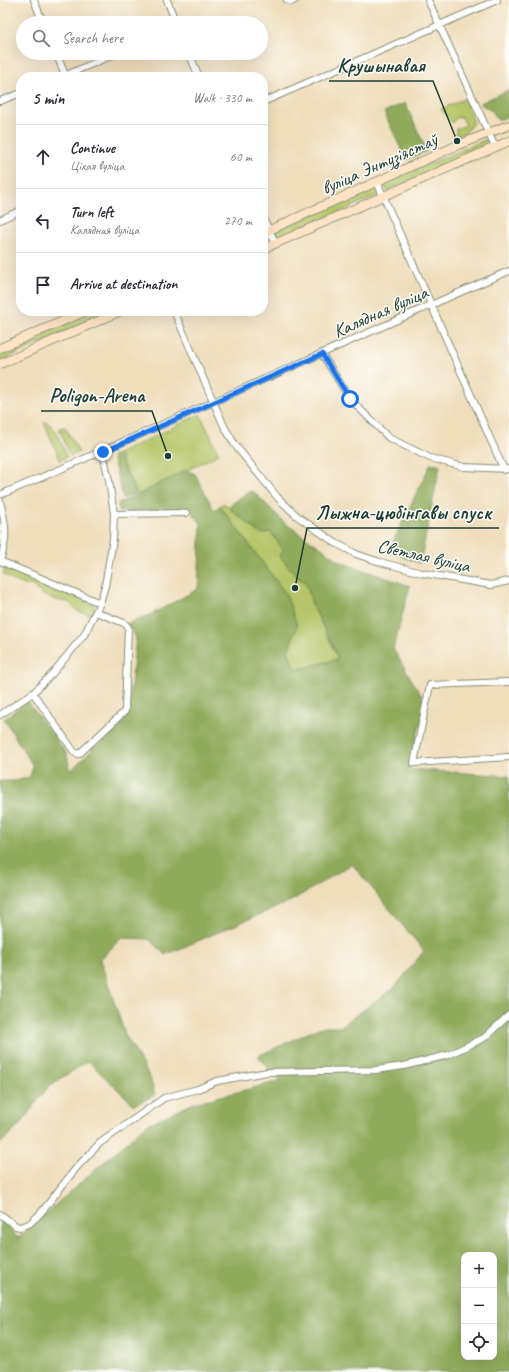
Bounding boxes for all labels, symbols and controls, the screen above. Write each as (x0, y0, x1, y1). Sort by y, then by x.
search box (16, 16, 268, 60)
icon: search (30, 27, 52, 49)
text: Search here (62, 29, 123, 48)
callout: Крушынавая (329, 49, 433, 81)
text: Крушынавая (337, 53, 426, 78)
text: 5 min (32, 88, 64, 109)
text: Walk · 330 m (193, 90, 252, 106)
street label: вуліца Энтузіястаў (318, 127, 443, 200)
text: Continue (70, 139, 115, 158)
icon: ahead (32, 146, 54, 168)
text: 60 m (230, 149, 252, 165)
text: Ціхая вуліца (70, 158, 124, 174)
text: Turn left (70, 203, 113, 222)
icon: left (32, 210, 54, 232)
text: 270 m (224, 213, 252, 229)
text: Калядная вуліца (70, 222, 139, 238)
icon: arrive (32, 274, 54, 296)
text: Arrive at destination (70, 275, 177, 294)
street label: Калядная вуліца (329, 280, 433, 343)
callout: Poligon-Arena (41, 379, 152, 411)
text: Poligon-Arena (50, 383, 146, 408)
route start (341, 390, 359, 408)
route end (94, 443, 112, 461)
callout: Лыжна-цюбінгавы спуск (307, 496, 499, 528)
text: Лыжна-цюбінгавы спуск (315, 500, 493, 525)
street label: Светлая вуліца (375, 534, 474, 579)
map controls (461, 1252, 497, 1360)
button: + (461, 1252, 497, 1288)
button: − (461, 1288, 497, 1324)
button: locate (461, 1324, 497, 1360)

